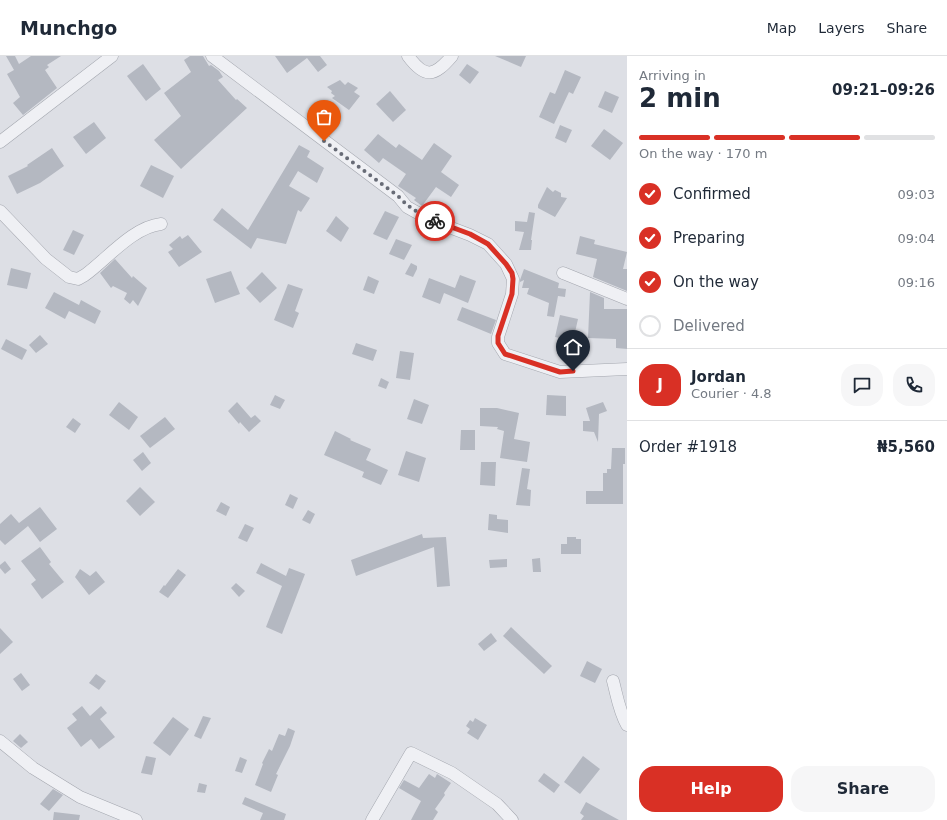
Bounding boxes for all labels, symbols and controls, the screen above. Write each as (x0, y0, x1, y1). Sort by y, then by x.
text: Munchgo (20, 17, 117, 39)
text: Map (767, 20, 796, 36)
text: Layers (818, 20, 865, 36)
text: Share (887, 20, 927, 36)
text: Arriving in (639, 68, 706, 83)
text: 09:21–09:26 (832, 81, 935, 99)
text: 2 min (639, 83, 721, 113)
pin (307, 100, 341, 141)
icon: bag (313, 106, 335, 128)
text: On the way · 170 m (639, 146, 767, 161)
icon: check (639, 183, 661, 205)
text: Confirmed (673, 185, 751, 203)
text: 09:03 (898, 187, 935, 202)
courier (415, 201, 455, 241)
icon: bike (424, 210, 446, 232)
icon: check (639, 227, 661, 249)
text: Preparing (673, 229, 745, 247)
text: 09:04 (898, 231, 935, 246)
icon: check (639, 271, 661, 293)
text: On the way (673, 273, 759, 291)
text: 09:16 (898, 275, 935, 290)
text: Delivered (673, 317, 745, 335)
pin (556, 330, 590, 371)
icon: home (562, 336, 584, 358)
button: chat (841, 364, 883, 406)
button: phone (893, 364, 935, 406)
text: Jordan (691, 368, 746, 386)
text: J (657, 376, 663, 394)
text: Courier · 4.8 (691, 386, 772, 401)
text: Order #1918 (639, 438, 737, 456)
text: ₦5,560 (877, 438, 935, 456)
button: Help (639, 766, 783, 812)
button: Share (791, 766, 935, 812)

